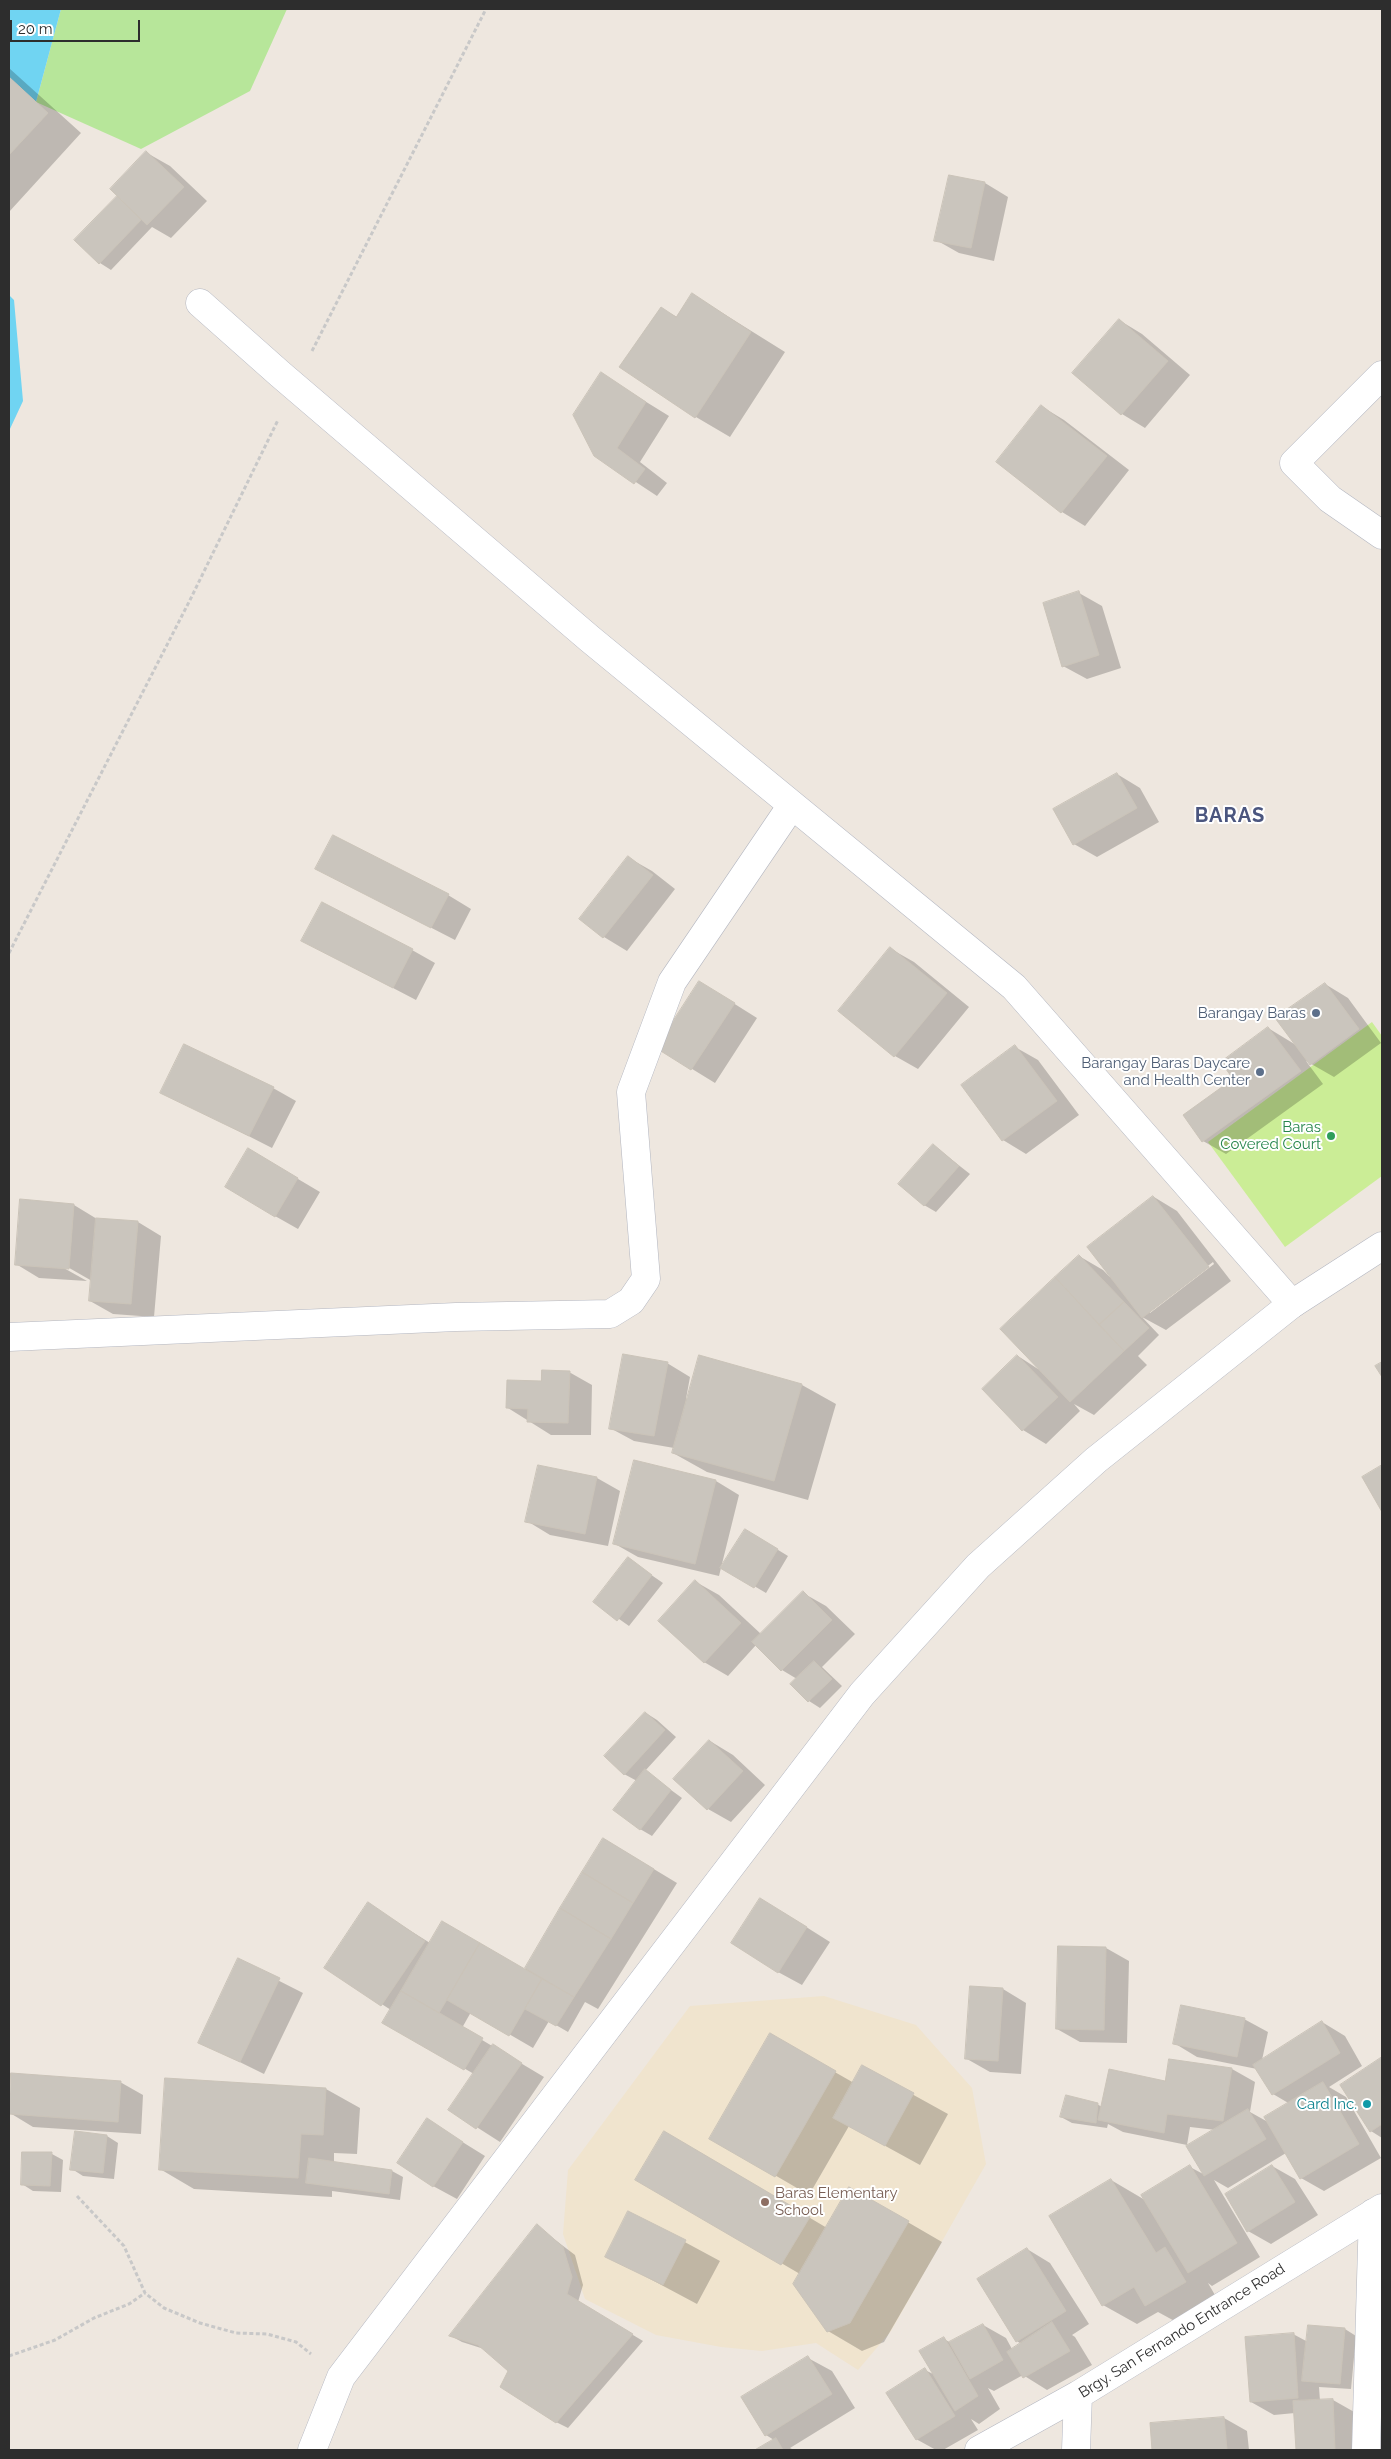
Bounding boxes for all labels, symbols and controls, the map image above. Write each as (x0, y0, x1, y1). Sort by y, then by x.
scale bar (12, 10, 142, 42)
text: 20 m (18, 20, 53, 38)
district label: BARAS (1194, 804, 1266, 828)
place label: Barangay Baras (1198, 1004, 1306, 1022)
marker: Barangay Baras (1310, 1007, 1322, 1019)
place label: Barangay Baras Daycare and Health Center (1081, 1054, 1250, 1089)
marker: Barangay Baras Daycare and Health Center (1254, 1066, 1266, 1078)
place label: Baras Covered Court (1220, 1118, 1321, 1153)
marker: Baras Covered Court (1325, 1130, 1337, 1142)
place label: Card Inc. (1297, 2095, 1357, 2113)
marker: Card Inc. (1361, 2098, 1373, 2110)
place label: Baras Elementary School (775, 2184, 898, 2219)
marker: Baras Elementary School (759, 2196, 771, 2208)
street label: Brgy. San Fernando Entrance Road (1076, 2260, 1288, 2402)

